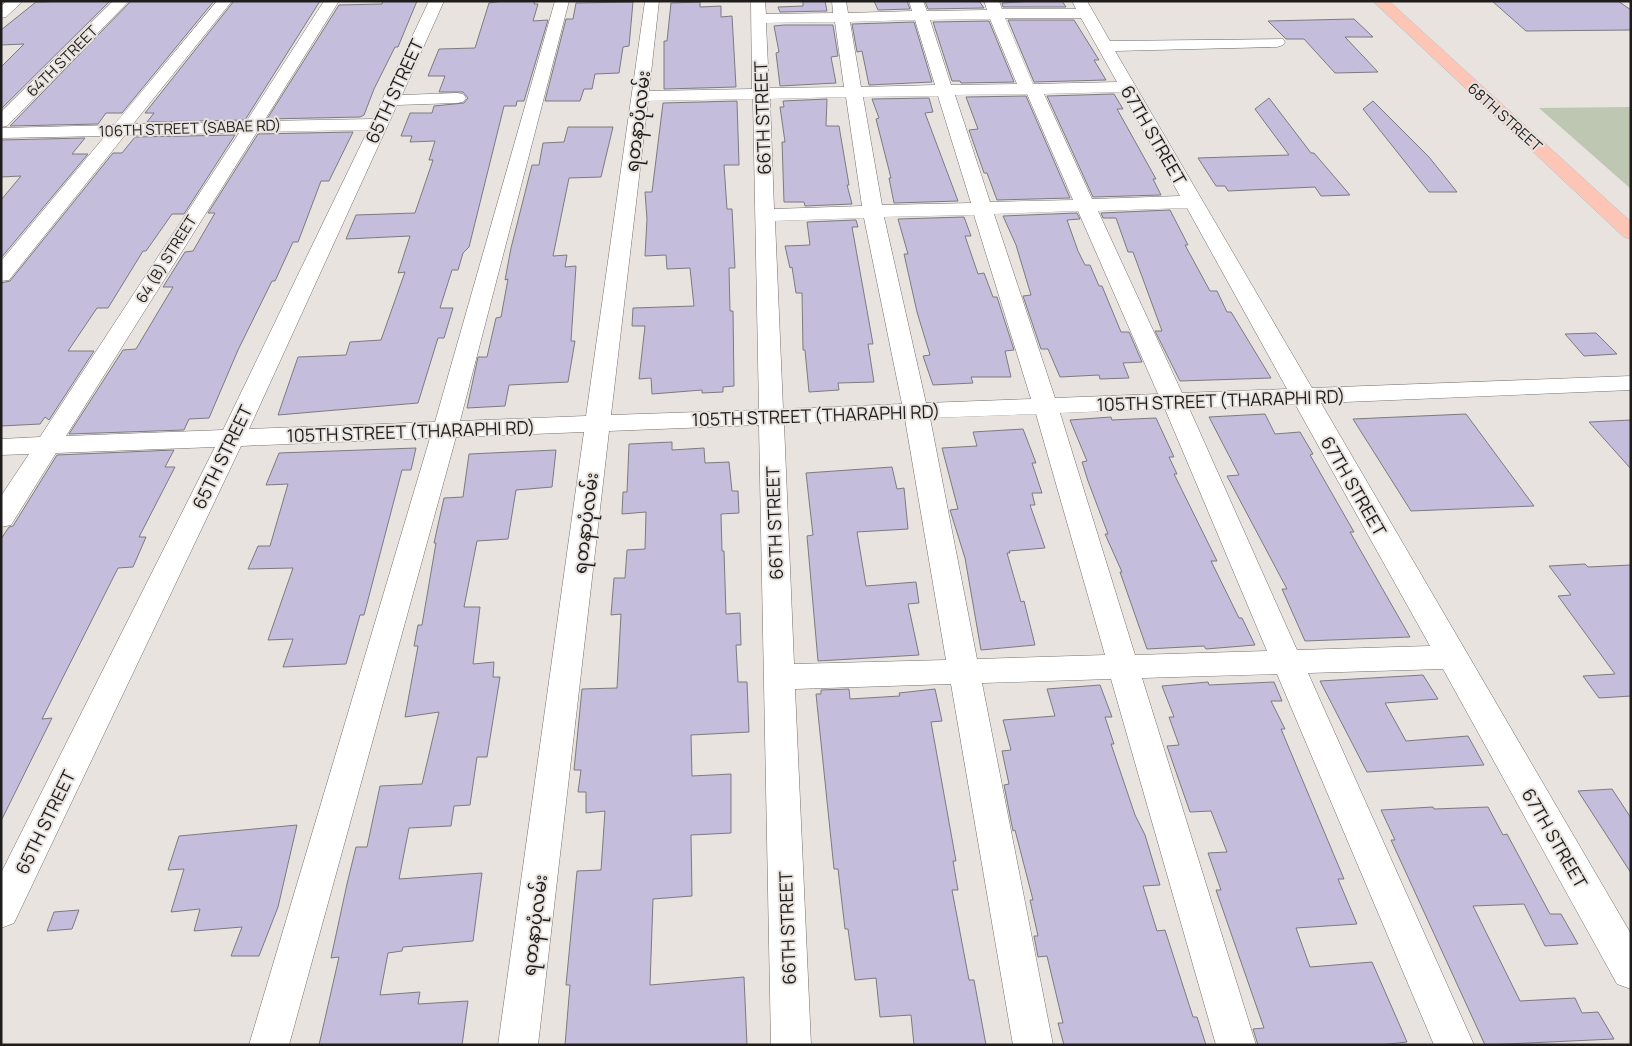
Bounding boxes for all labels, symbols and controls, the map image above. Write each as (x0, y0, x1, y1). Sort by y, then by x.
street label: 64TH STREET (22, 21, 102, 101)
street label: 65TH STREET (359, 35, 429, 147)
street label: 66TH STREET (748, 61, 776, 175)
street label: ရတနာပုံလမ်း (619, 69, 659, 174)
street label: 68TH STREET (1463, 78, 1547, 156)
street label: 67TH STREET (1116, 81, 1192, 189)
street label: 106TH STREET (SABAE RD) (98, 114, 282, 142)
street label: 64 (B) STREET (131, 211, 201, 307)
street label: 105TH STREET (THARAPHI RD) (1096, 384, 1346, 416)
street label: 105TH STREET (THARAPHI RD) (691, 399, 941, 431)
street label: 65TH STREET (187, 401, 258, 513)
street label: 105TH STREET (THARAPHI RD) (286, 415, 536, 447)
street label: 67TH STREET (1316, 432, 1392, 540)
street label: 66TH STREET (760, 466, 788, 580)
street label: ရတနာပုံလမ်း (567, 471, 607, 576)
street label: 65TH STREET (10, 766, 81, 878)
street label: 67TH STREET (1517, 784, 1593, 892)
street label: 66TH STREET (773, 871, 801, 985)
street label: ရတနာပုံလမ်း (516, 873, 556, 978)

